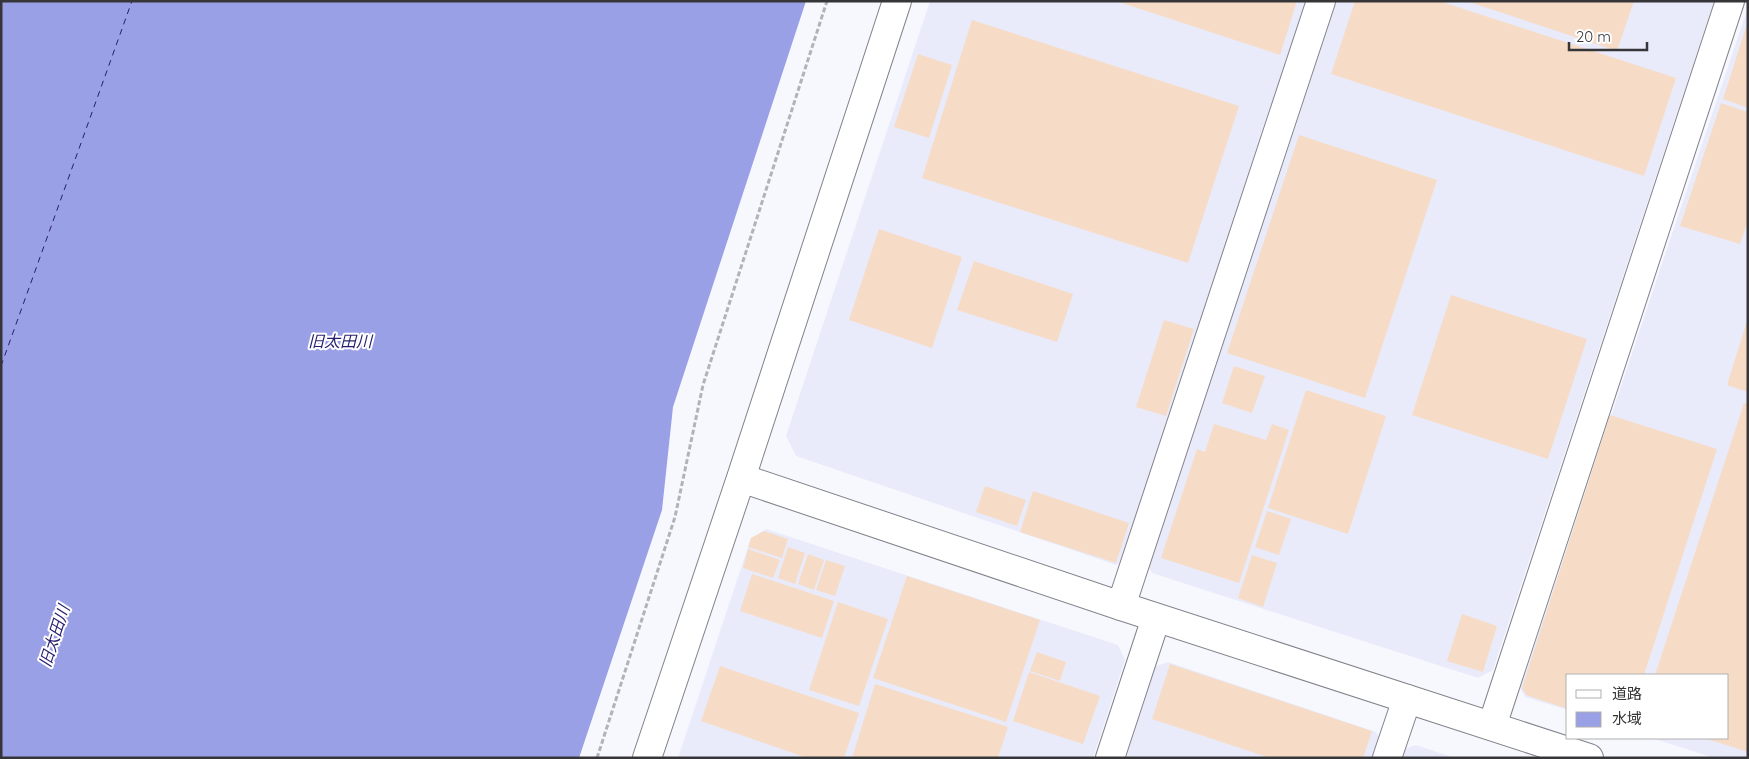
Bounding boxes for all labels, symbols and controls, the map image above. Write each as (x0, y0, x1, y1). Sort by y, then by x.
scale bar (1569, 20, 1646, 52)
text: 20 m (1576, 27, 1611, 46)
water label: 旧太田川 (308, 331, 374, 351)
water label: 旧太田川 (35, 601, 74, 670)
legend (1566, 674, 1729, 739)
text: 道路 (1612, 684, 1642, 703)
text: 水域 (1612, 709, 1642, 728)

